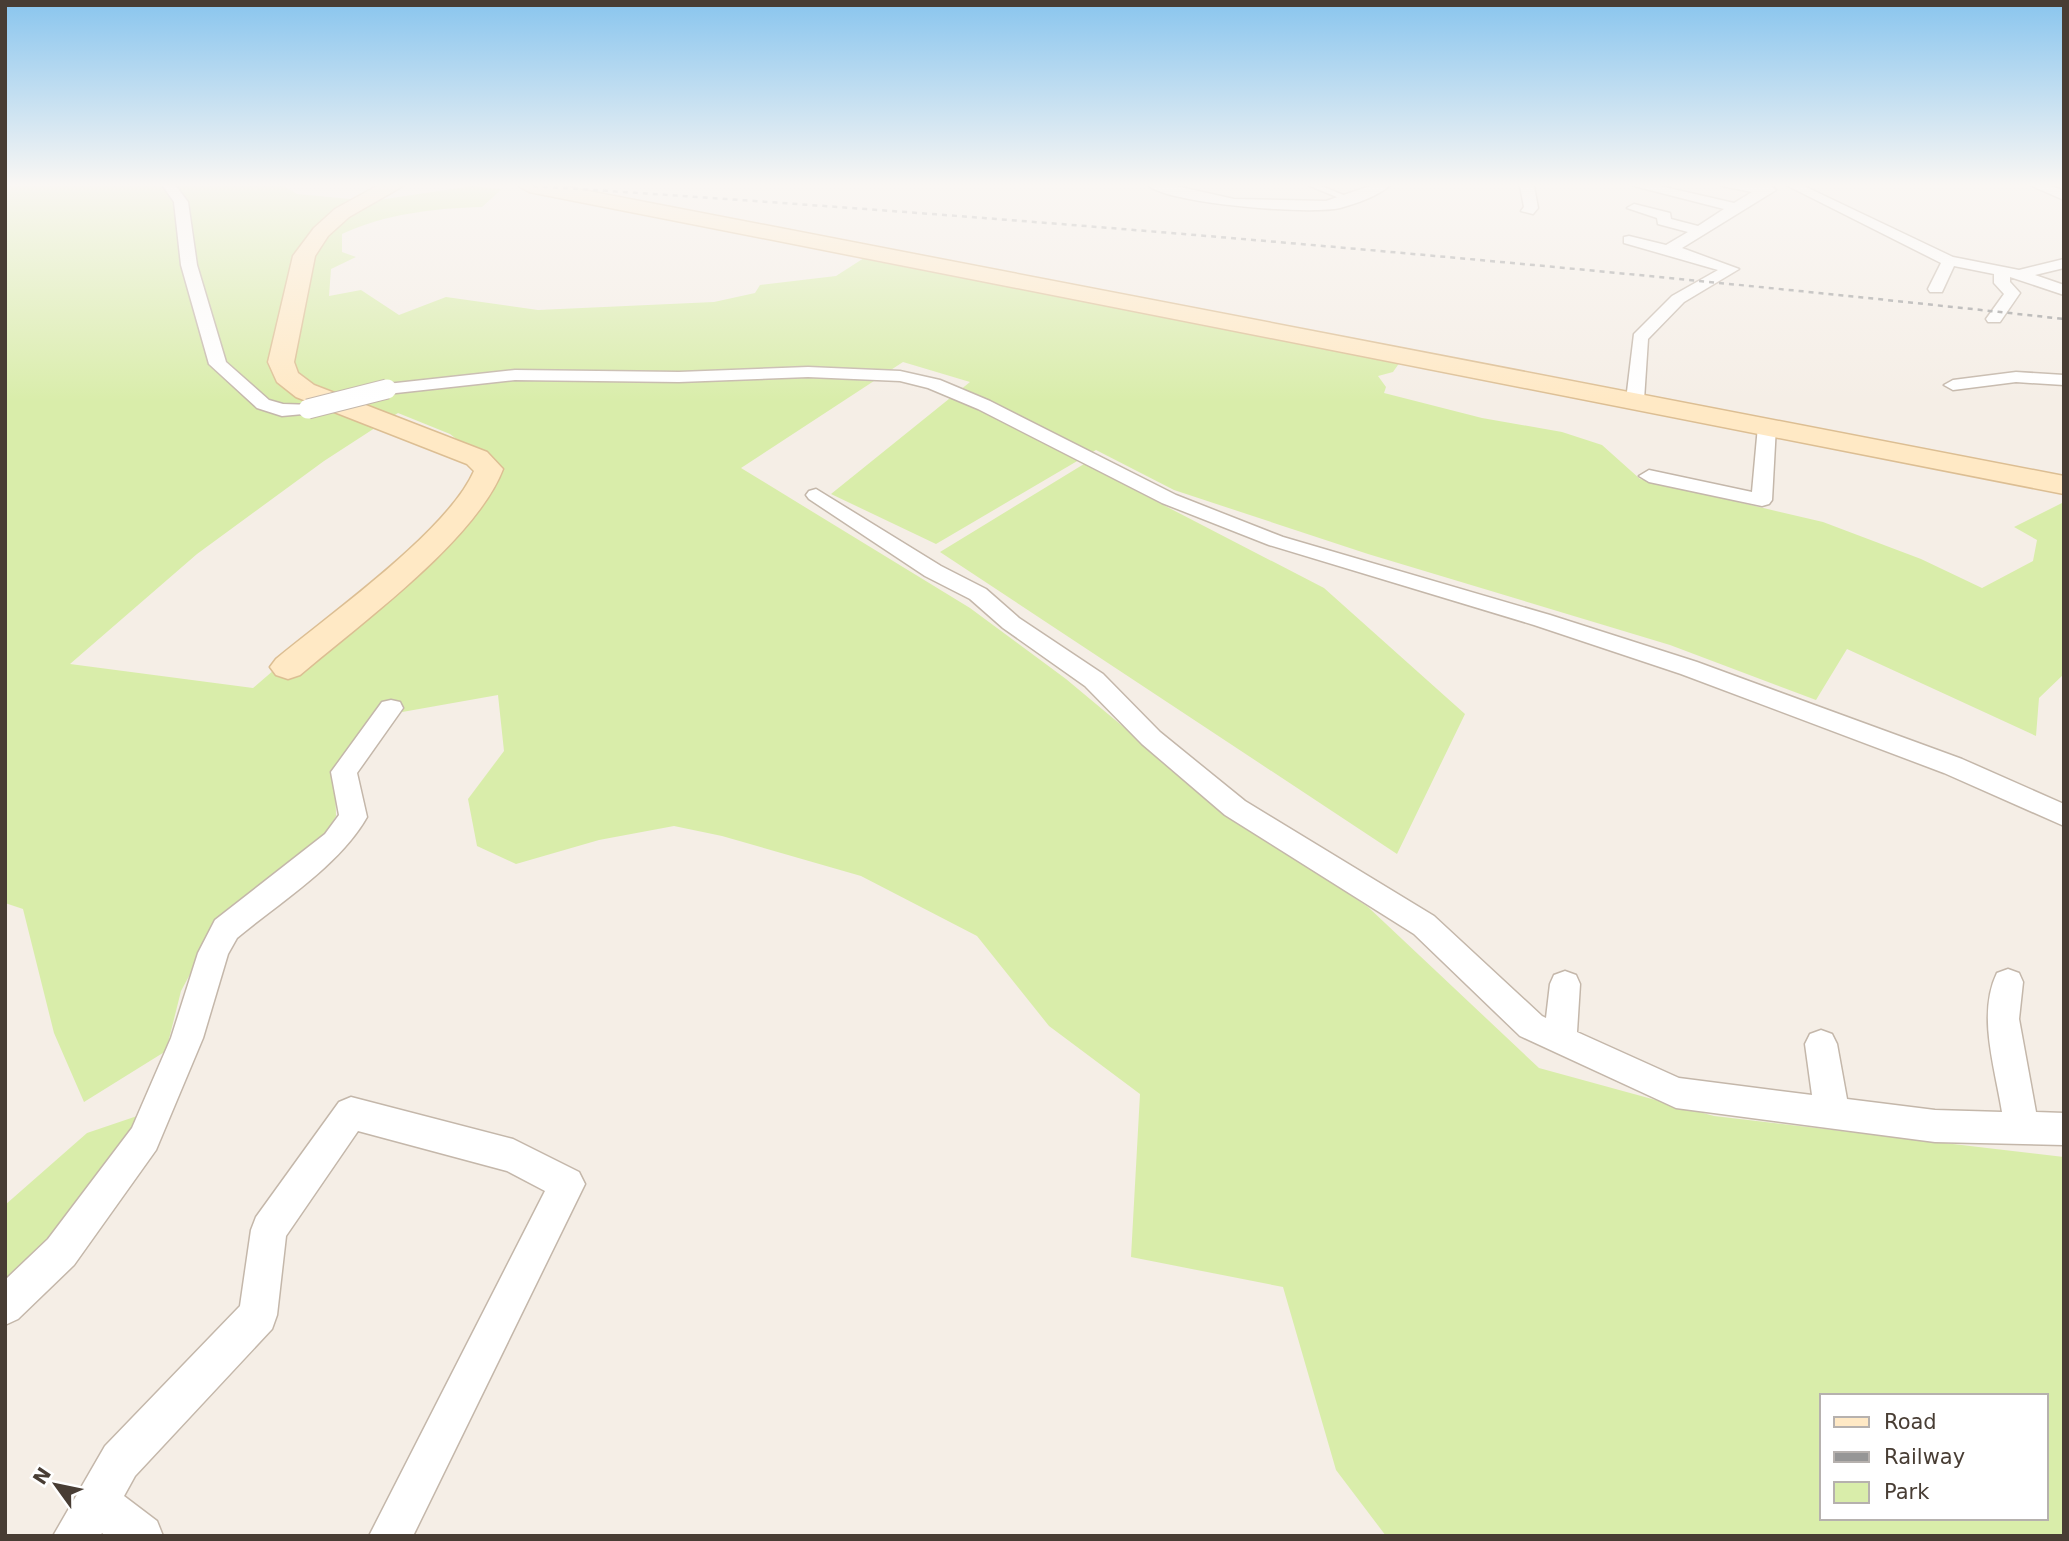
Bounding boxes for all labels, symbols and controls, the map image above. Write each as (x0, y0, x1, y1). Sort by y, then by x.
legend (1820, 1394, 2048, 1520)
text: Road (1884, 1410, 1937, 1434)
text: Railway (1884, 1445, 1965, 1469)
north arrow (21, 1450, 91, 1520)
text: N (28, 1463, 55, 1488)
text: Park (1884, 1480, 1930, 1504)

